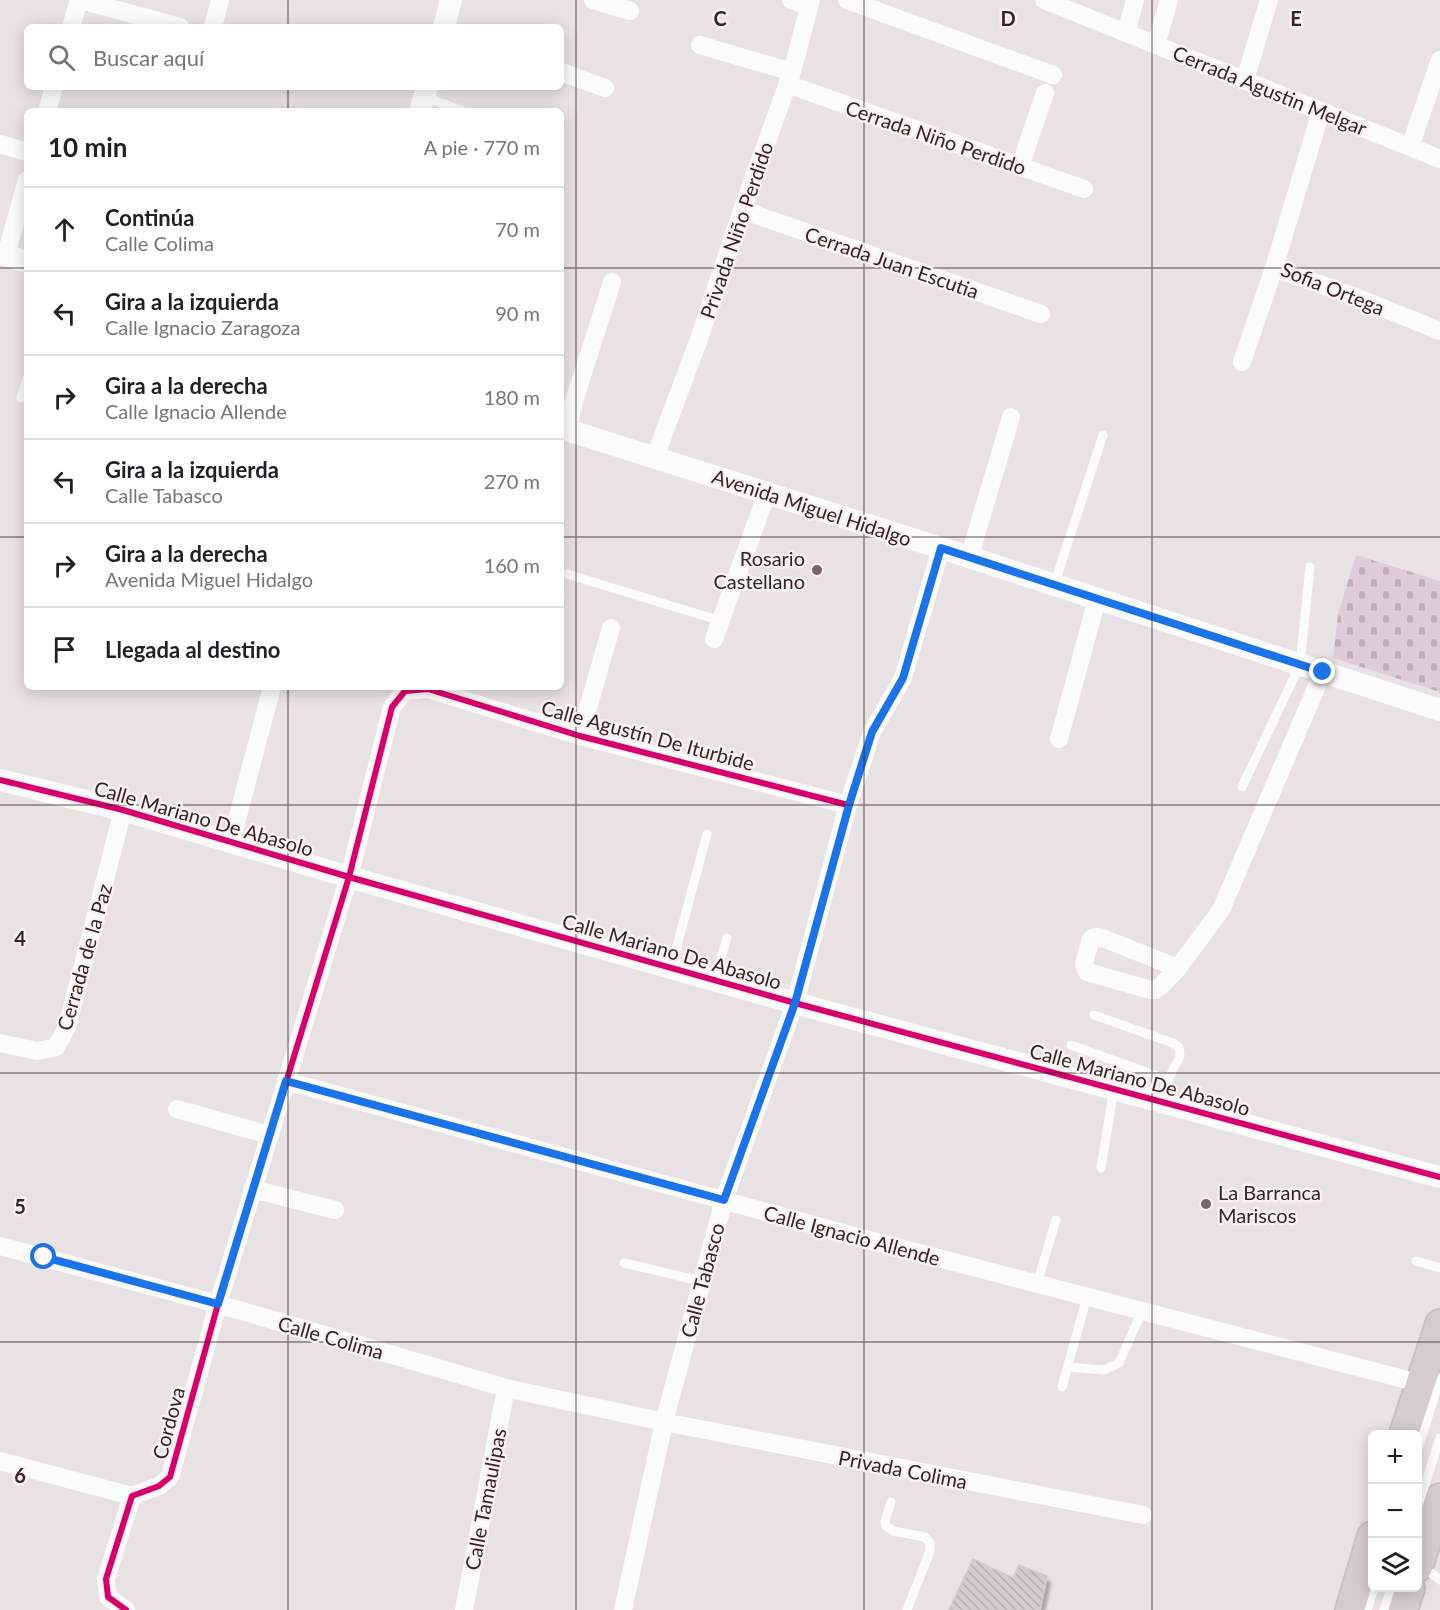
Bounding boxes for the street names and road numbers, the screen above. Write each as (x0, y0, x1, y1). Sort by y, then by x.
street label: Cerrada Agustin Melgar (1169, 40, 1371, 140)
street label: Cerrada Niño Perdido (843, 95, 1029, 179)
street label: Privada Niño Perdido (695, 139, 777, 321)
street label: Cerrada Juan Escutia (802, 221, 982, 303)
street label: Sofia Ortega (1278, 256, 1388, 320)
street label: Avenida Miguel Hidalgo (709, 463, 915, 551)
street label: Calle Agustín De Iturbide (539, 695, 757, 775)
street label: Calle Mariano De Abasolo (92, 775, 316, 861)
street label: Cerrada de la Paz (52, 881, 116, 1033)
street label: Calle Mariano De Abasolo (560, 908, 784, 994)
street label: Calle Mariano De Abasolo (1027, 1038, 1253, 1120)
street label: Calle Ignacio Allende (761, 1200, 943, 1270)
street label: Calle Tabasco (675, 1220, 729, 1340)
street label: Calle Colima (275, 1310, 387, 1364)
street label: Cordova (147, 1384, 189, 1462)
street label: Calle Tamaulipas (459, 1426, 511, 1572)
street label: Privada Colima (837, 1445, 969, 1493)

